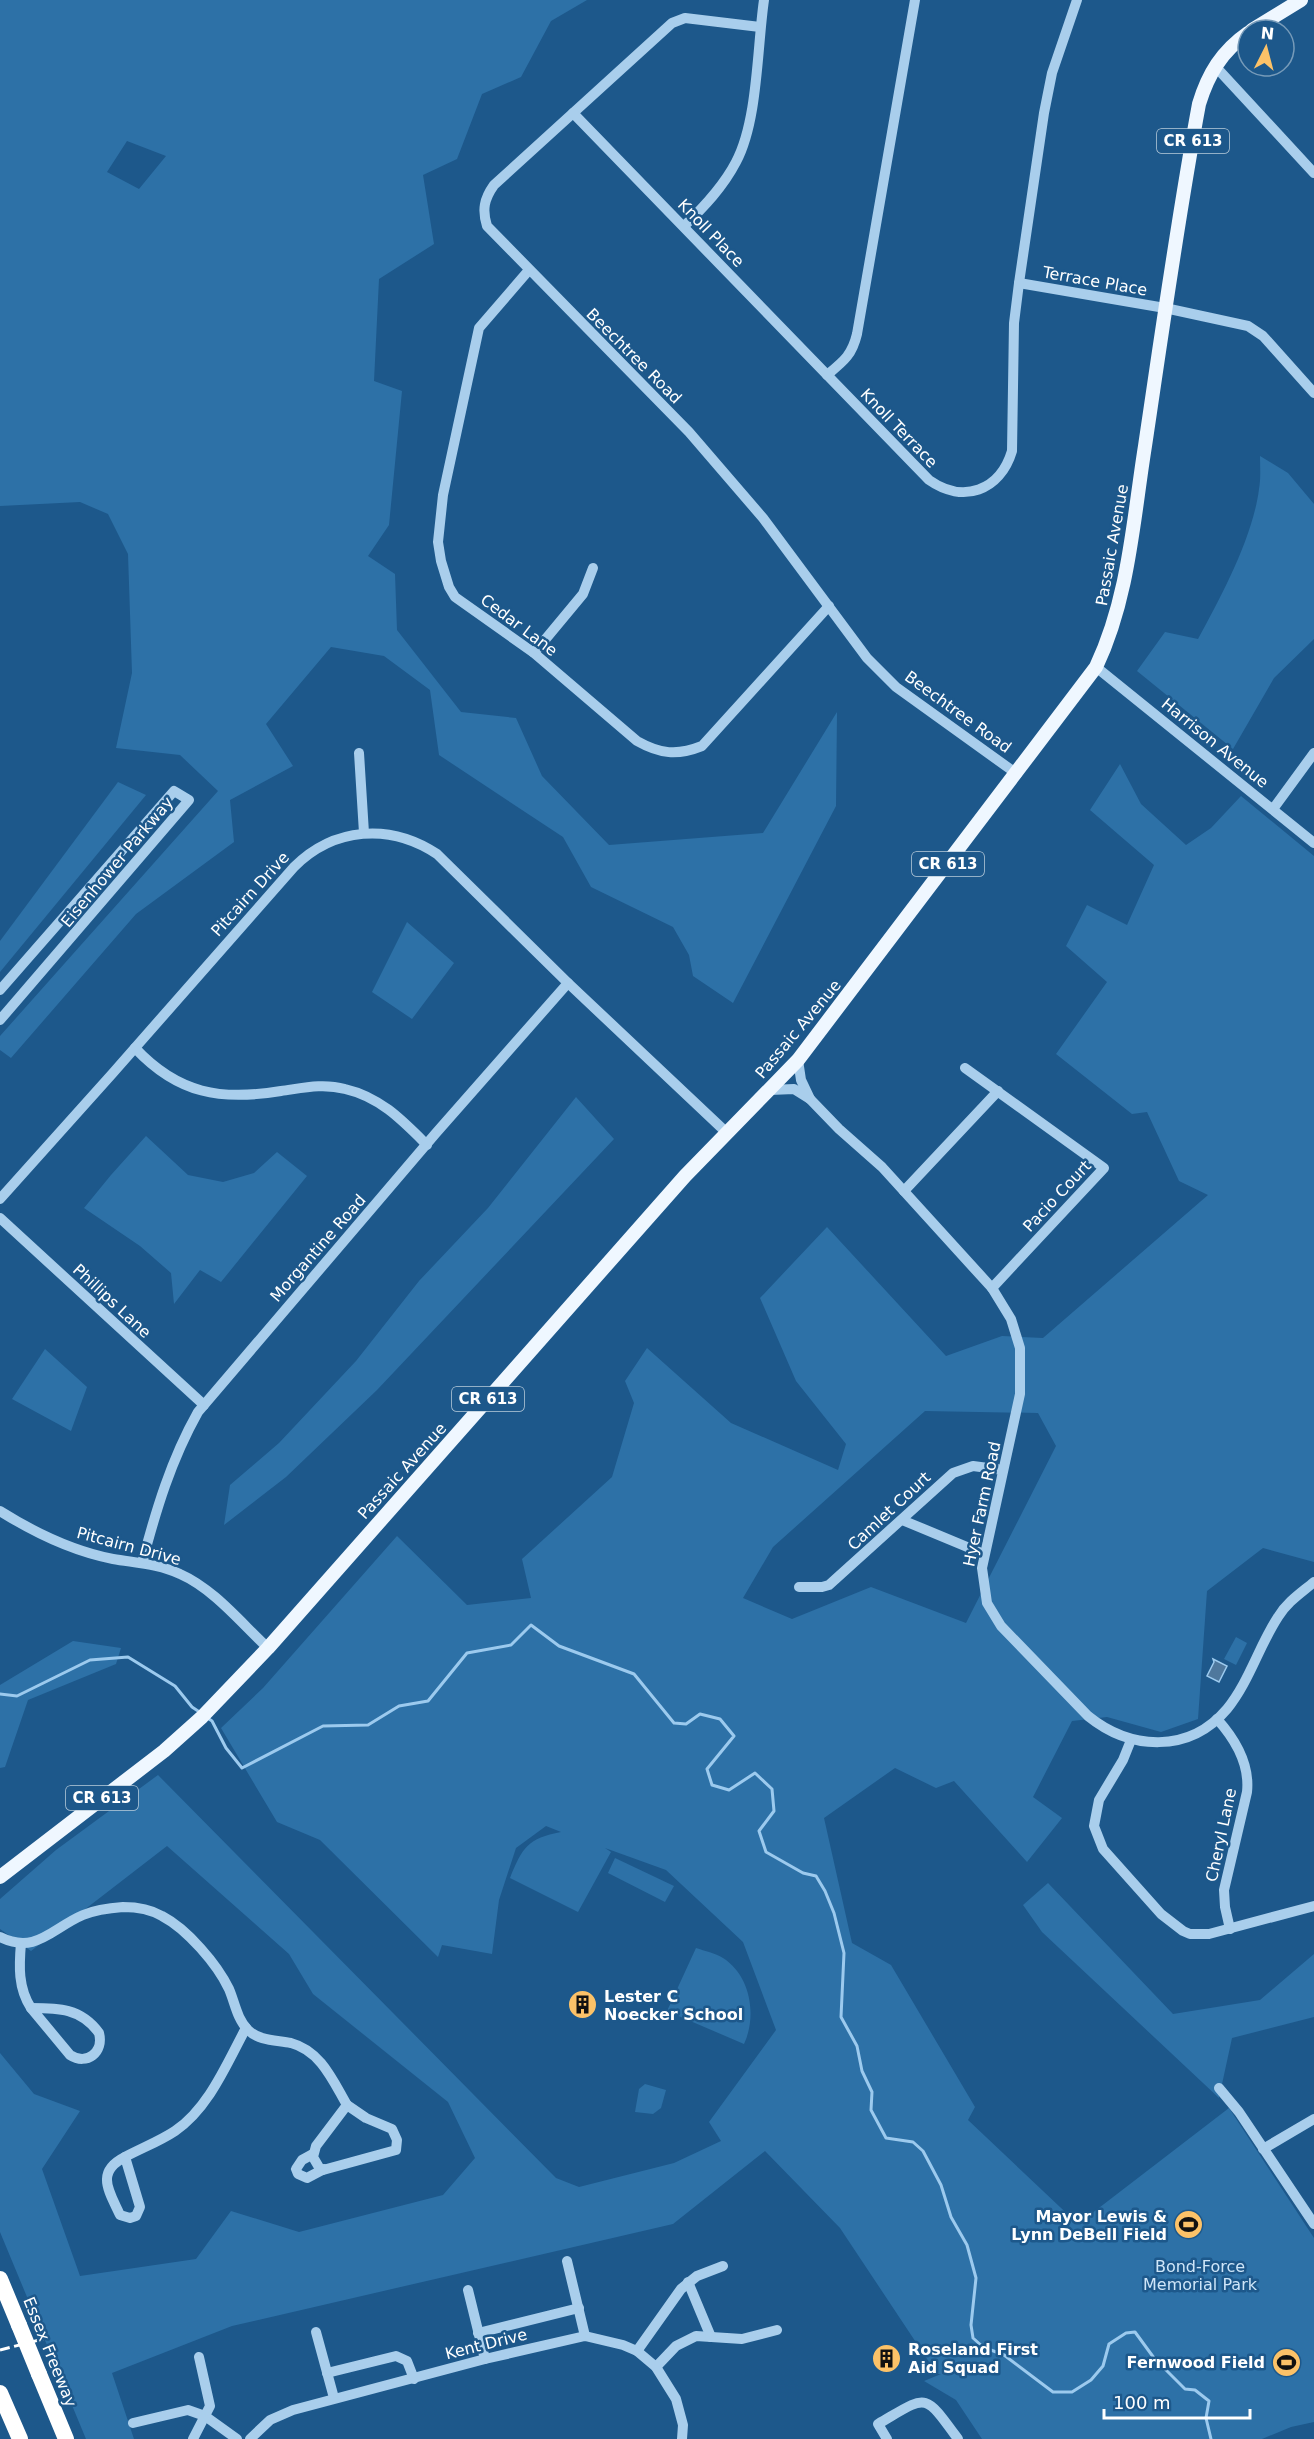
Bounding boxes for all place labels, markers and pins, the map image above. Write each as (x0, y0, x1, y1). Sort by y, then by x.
place label: Lester C Noecker School (604, 1987, 743, 2024)
building icon: Lester C Noecker School (567, 1989, 599, 2021)
place label: Mayor Lewis & Lynn DeBell Field (1011, 2207, 1167, 2244)
sports icon: Mayor Lewis & Lynn DeBell Field (1172, 2209, 1204, 2241)
place label: Roseland First Aid Squad (908, 2340, 1038, 2377)
building icon: Roseland First Aid Squad (871, 2342, 903, 2374)
sports icon: Fernwood Field (1270, 2346, 1302, 2378)
place label: Fernwood Field (1127, 2353, 1265, 2372)

